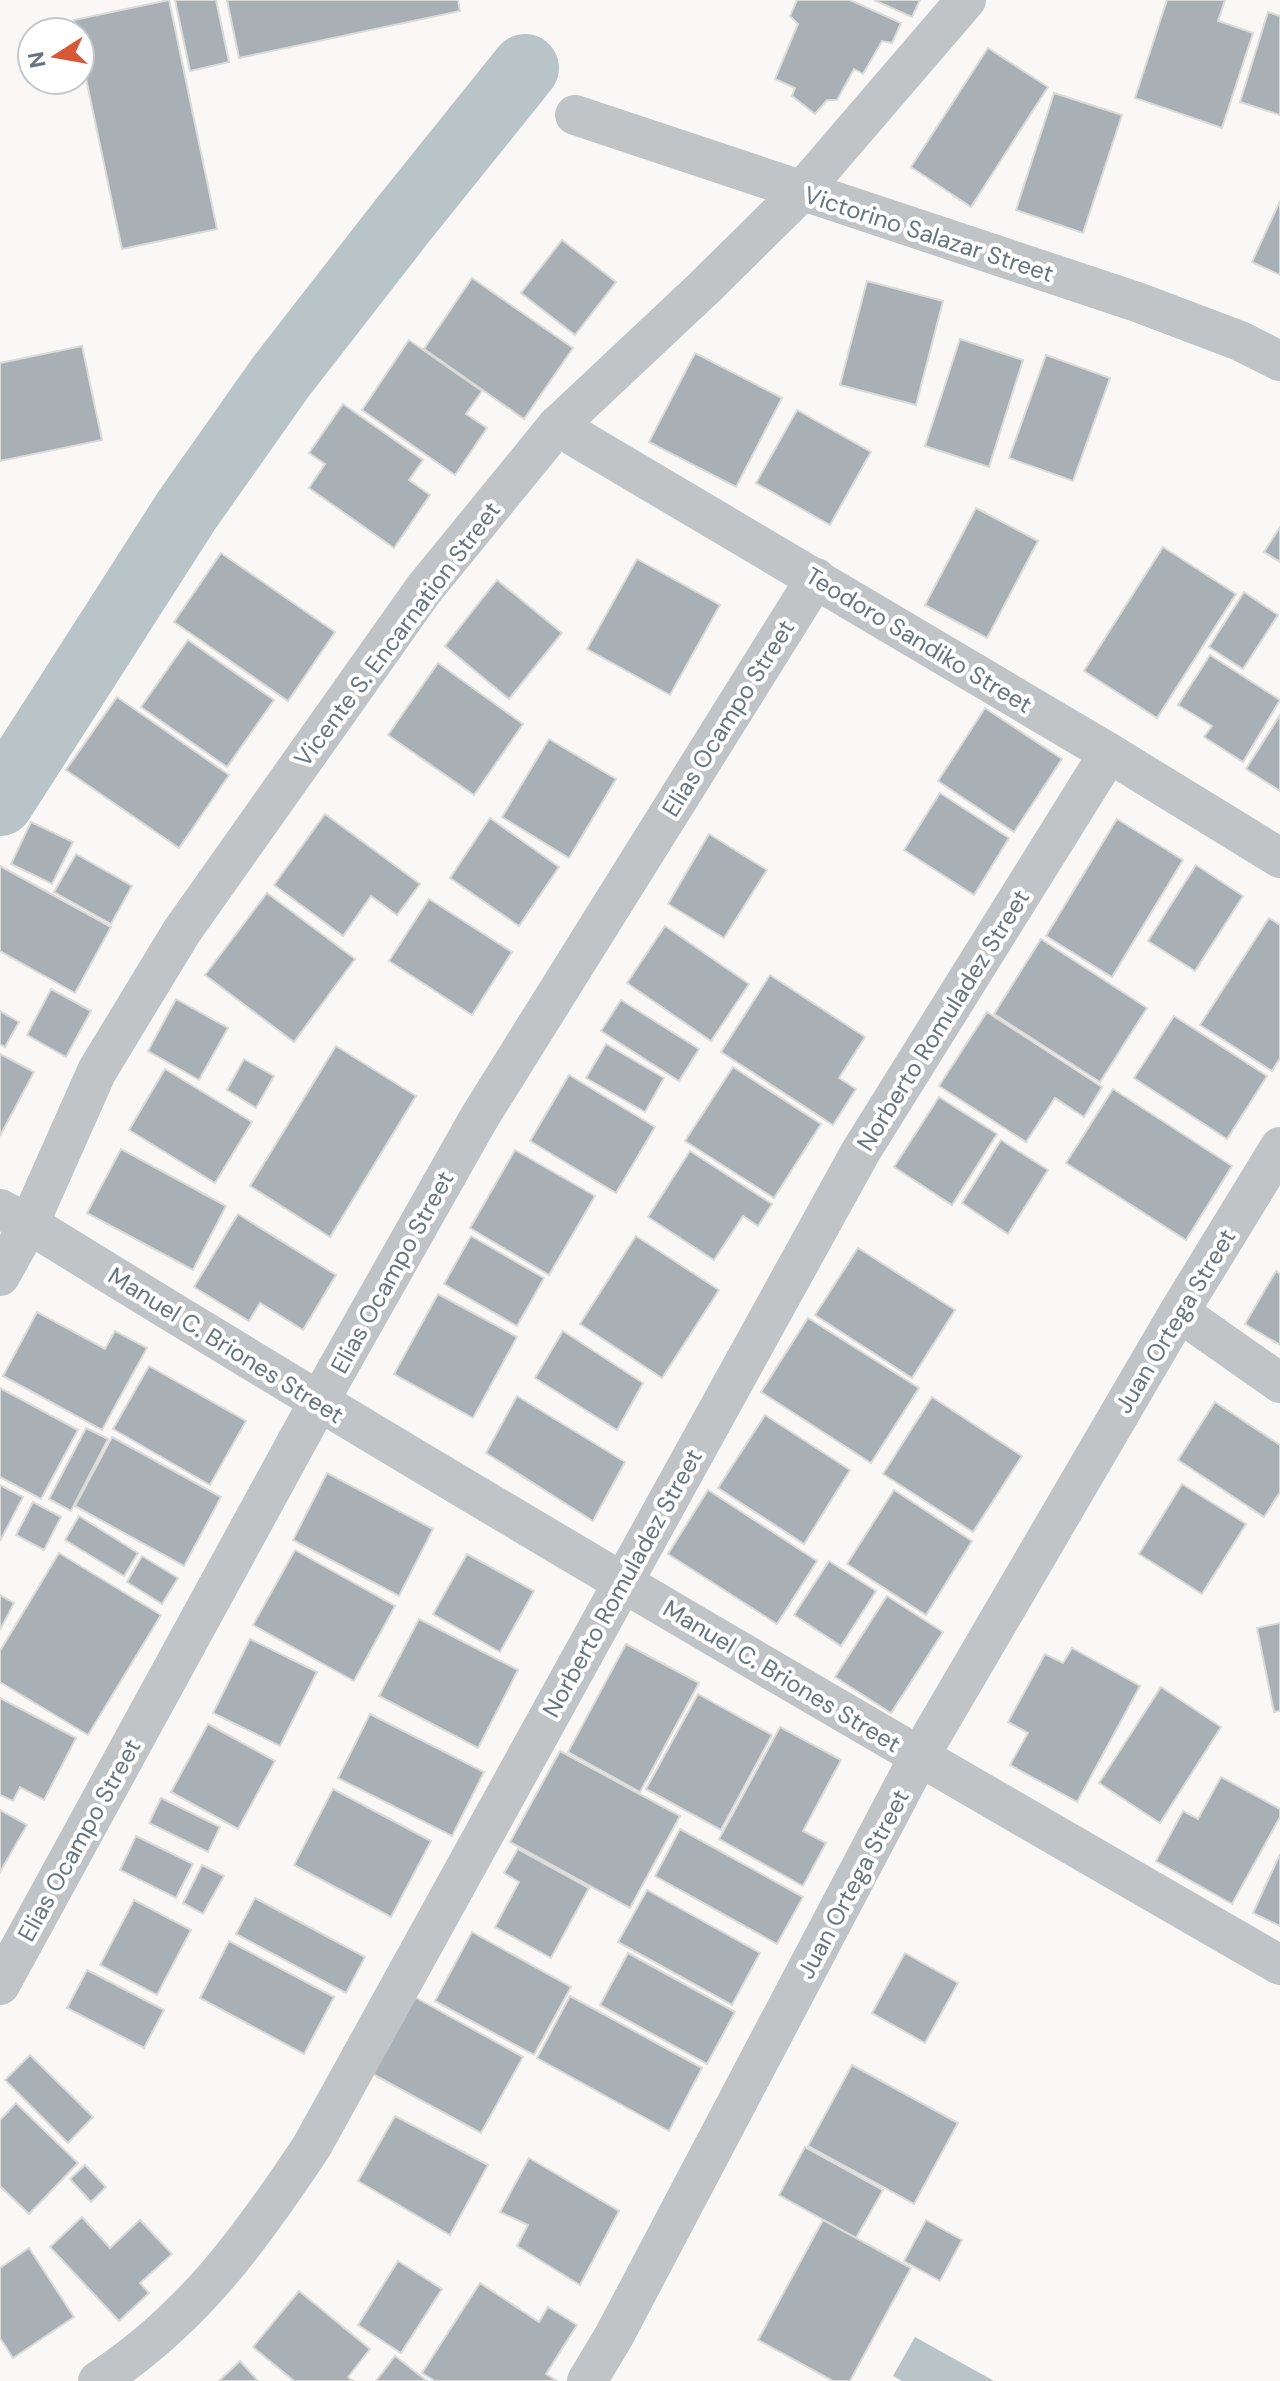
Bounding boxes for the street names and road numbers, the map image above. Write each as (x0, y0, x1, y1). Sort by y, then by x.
street label: Victorino Salazar Street (800, 179, 1058, 289)
street label: Vicente S. Encarnation Street (287, 495, 507, 773)
street label: Teodoro Sandiko Street (800, 560, 1038, 720)
street label: Elias Ocampo Street (655, 614, 801, 822)
street label: Norberto Romuladez Street (850, 884, 1036, 1156)
street label: Elias Ocampo Street (324, 1165, 460, 1379)
street label: Juan Ortega Street (1108, 1223, 1242, 1419)
street label: Manuel C. Briones Street (103, 1260, 349, 1430)
street label: Norberto Romuladez Street (535, 1443, 709, 1723)
street label: Manuel C. Briones Street (658, 1593, 906, 1759)
street label: Elias Ocampo Street (11, 1733, 147, 1947)
street label: Juan Ortega Street (790, 1784, 916, 1984)

